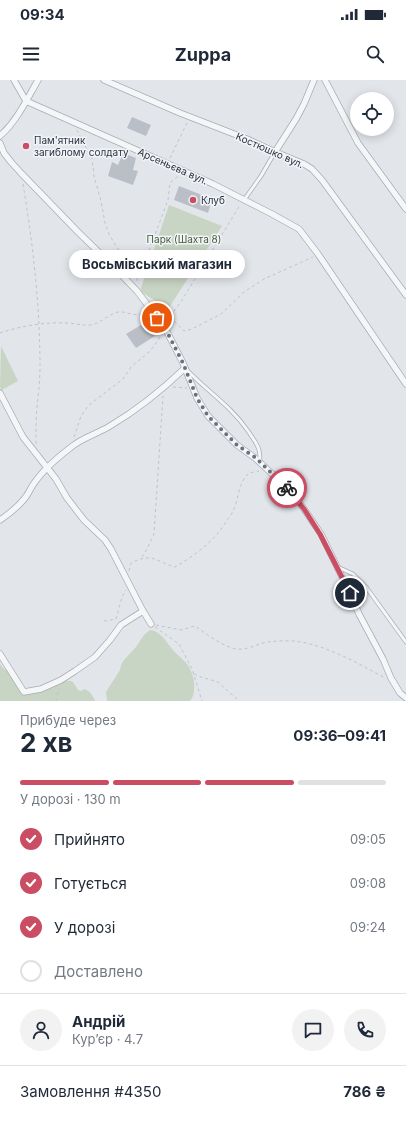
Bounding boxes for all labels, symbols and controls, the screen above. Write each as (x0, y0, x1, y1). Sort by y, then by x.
text: 09:34 (20, 5, 65, 24)
icon: menu (20, 43, 42, 65)
icon: search (364, 43, 386, 65)
text: Zuppa (175, 44, 231, 65)
map controls (350, 92, 394, 136)
button: locate (350, 92, 394, 136)
street label: Костюшко вул. (234, 130, 306, 170)
place label: Пам'ятник загиблому солдату (34, 134, 129, 158)
marker: Пам'ятник загиблому солдату (21, 141, 31, 151)
street label: Арсеньєва вул. (136, 145, 210, 187)
place label: Клуб (201, 194, 225, 206)
marker: Клуб (188, 195, 198, 205)
park label: Парк (Шахта 8) (147, 233, 221, 245)
callout: Восьмівський магазин (69, 250, 245, 278)
text: Восьмівський магазин (82, 256, 232, 272)
pin (140, 301, 174, 335)
icon: bag (146, 307, 168, 329)
courier (267, 468, 307, 508)
icon: bike (276, 477, 298, 499)
pin (333, 576, 367, 610)
icon: home (339, 582, 361, 604)
text: Прибуде через (20, 712, 116, 728)
text: 09:36–09:41 (293, 726, 386, 745)
text: 2 хв (20, 727, 73, 758)
text: У дорозі · 130 m (20, 791, 121, 807)
icon: check (20, 828, 42, 850)
text: Прийнято (54, 830, 125, 849)
text: 09:05 (350, 831, 386, 847)
icon: check (20, 872, 42, 894)
text: Готується (54, 874, 127, 893)
text: 09:08 (350, 875, 386, 891)
icon: check (20, 916, 42, 938)
text: У дорозі (54, 918, 115, 937)
text: 09:24 (350, 919, 386, 935)
text: Доставлено (54, 962, 143, 981)
button: person (20, 1009, 62, 1051)
button: chat (292, 1009, 334, 1051)
button: phone (344, 1009, 386, 1051)
text: Андрій (72, 1012, 125, 1031)
text: Кур’єр · 4.7 (72, 1031, 143, 1047)
text: Замовлення #4350 (20, 1082, 161, 1101)
text: 786 ₴ (343, 1082, 386, 1101)

